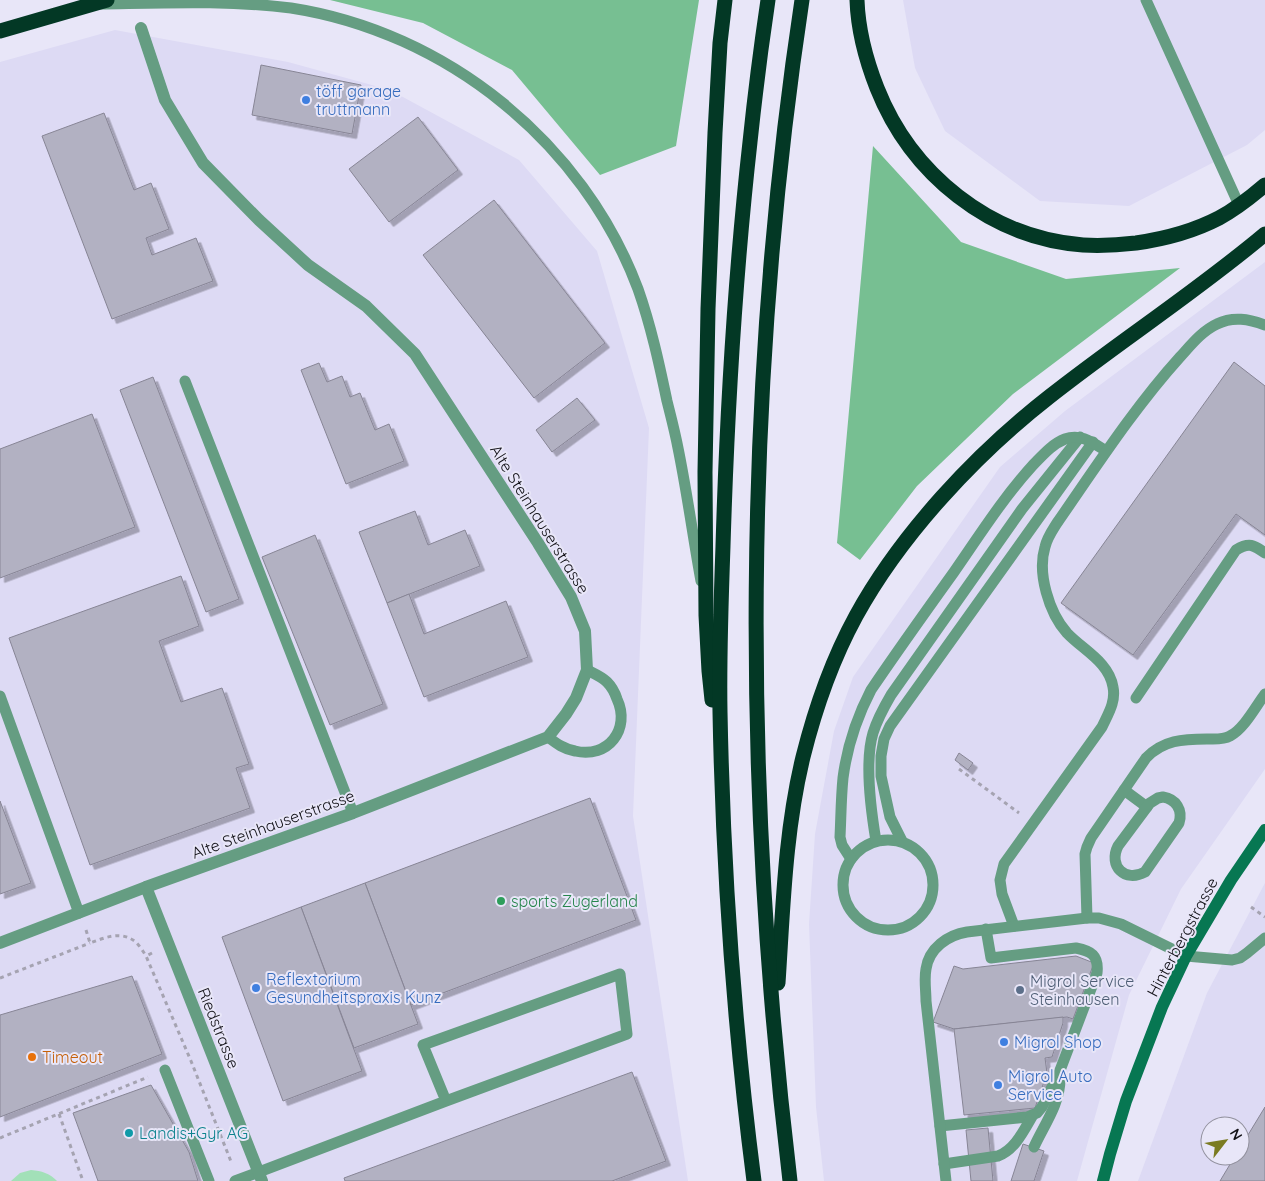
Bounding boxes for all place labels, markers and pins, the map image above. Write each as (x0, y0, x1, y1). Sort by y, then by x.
place label: töff garage truttmann (316, 81, 401, 119)
marker: töff garage truttmann (300, 94, 312, 106)
place label: sports Zugerland (511, 891, 638, 911)
marker: sports Zugerland (495, 895, 507, 907)
place label: Reflextorium Gesundheitspraxis Kunz (266, 969, 442, 1007)
place label: Migrol Service Steinhausen (1030, 971, 1134, 1009)
marker: Reflextorium Gesundheitspraxis Kunz (250, 982, 262, 994)
marker: Migrol Service Steinhausen (1014, 984, 1026, 996)
place label: Migrol Shop (1014, 1032, 1102, 1052)
marker: Migrol Shop (998, 1036, 1010, 1048)
place label: Timeout (42, 1047, 103, 1067)
marker: Timeout (26, 1051, 38, 1063)
place label: Migrol Auto Service (1008, 1066, 1092, 1104)
marker: Migrol Auto Service (992, 1079, 1004, 1091)
place label: Landis+Gyr AG (139, 1123, 248, 1143)
marker: Landis+Gyr AG (123, 1127, 135, 1139)

